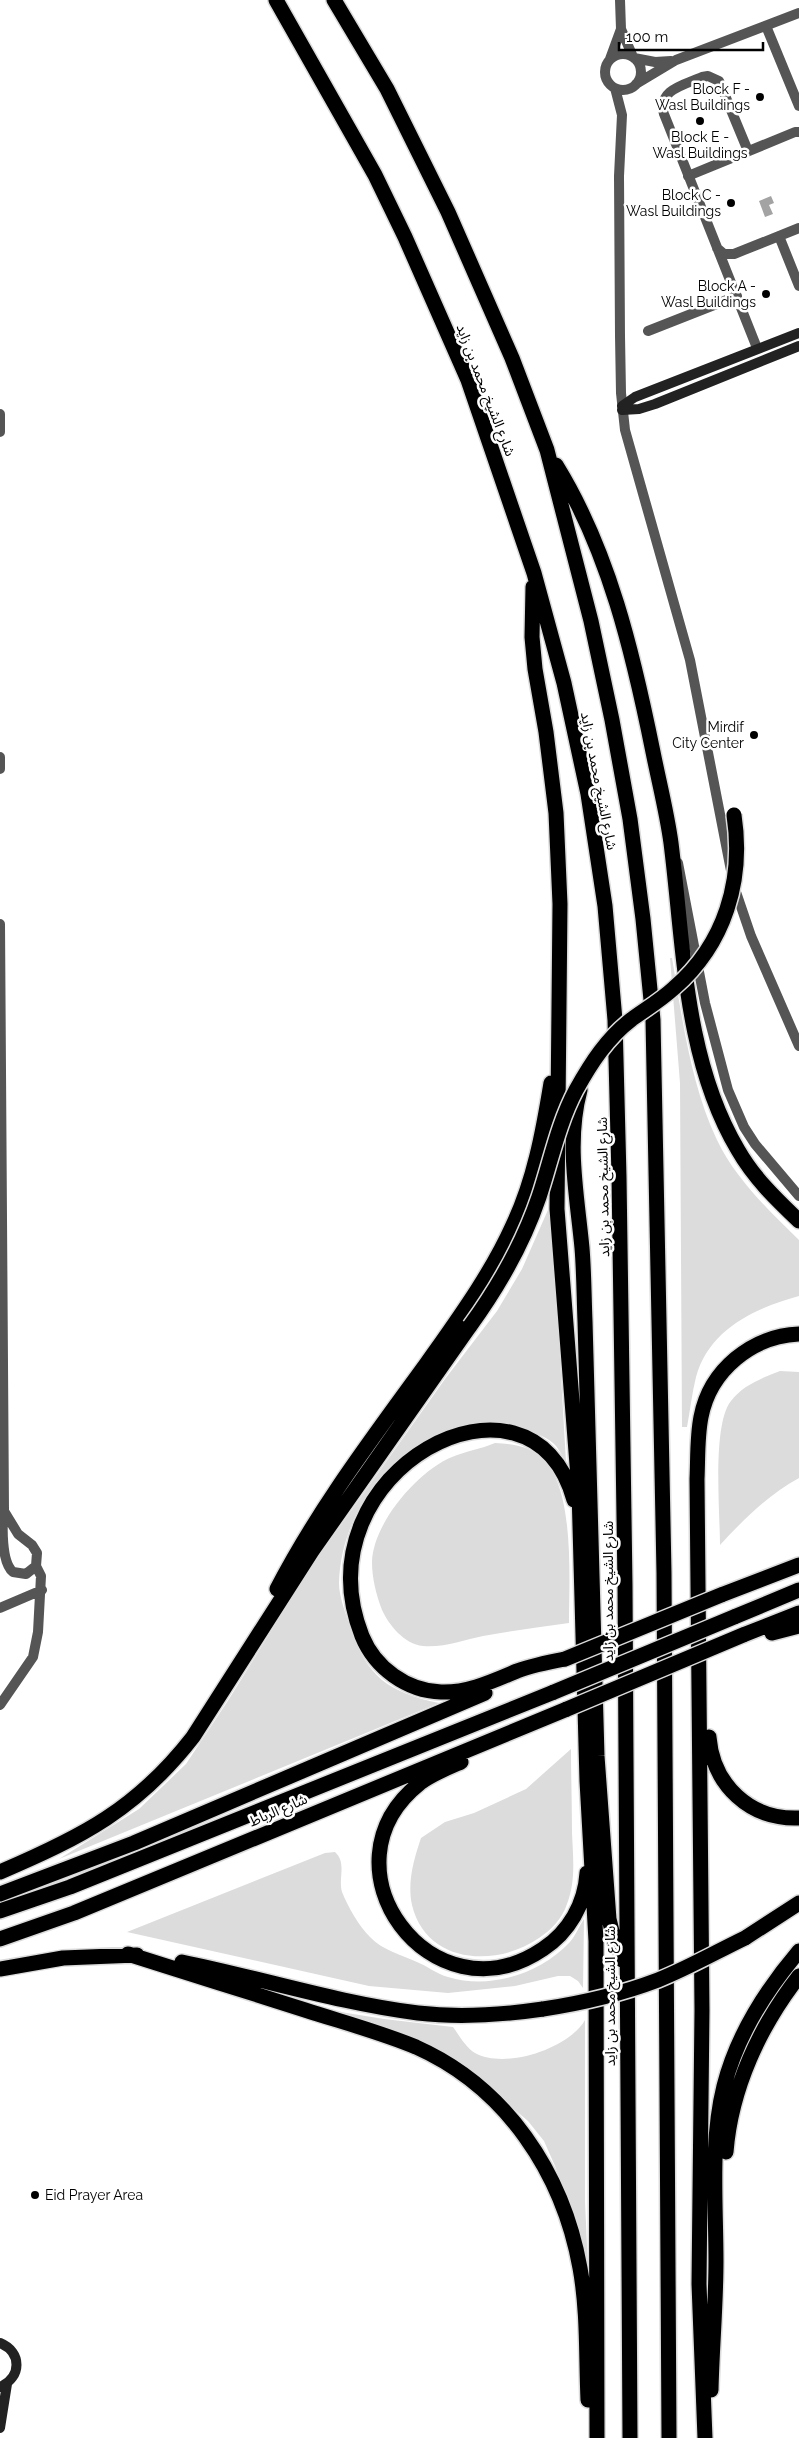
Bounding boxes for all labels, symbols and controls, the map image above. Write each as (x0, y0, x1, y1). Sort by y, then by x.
scale bar (619, 20, 763, 52)
text: 100 m (626, 28, 668, 46)
place label: Block F - Wasl Buildings (655, 81, 750, 113)
marker: Block F - Wasl Buildings (754, 91, 766, 103)
marker: Block E - Wasl Buildings (694, 115, 706, 127)
place label: Block E - Wasl Buildings (652, 129, 748, 161)
place label: Block C - Wasl Buildings (626, 187, 721, 219)
marker: Block C - Wasl Buildings (725, 197, 737, 209)
place label: Block A - Wasl Buildings (661, 278, 756, 310)
marker: Block A - Wasl Buildings (760, 288, 772, 300)
street label: شارع الشيخ محمد بن زايد (451, 322, 519, 459)
street label: شارع الشيخ محمد بن زايد (575, 711, 620, 852)
place label: Mirdif City Center (672, 719, 745, 751)
marker: Mirdif City Center (748, 729, 760, 741)
street label: شارع الشيخ محمد بن زايد (594, 1117, 615, 1257)
street label: شارع الشيخ محمد بن زايد (600, 1521, 619, 1661)
street label: شارع الرباط (246, 1791, 311, 1832)
street label: شارع الشيخ محمد بن زايد (602, 1926, 621, 2066)
place label: Eid Prayer Area (45, 2187, 143, 2203)
marker: Eid Prayer Area (29, 2189, 41, 2201)

